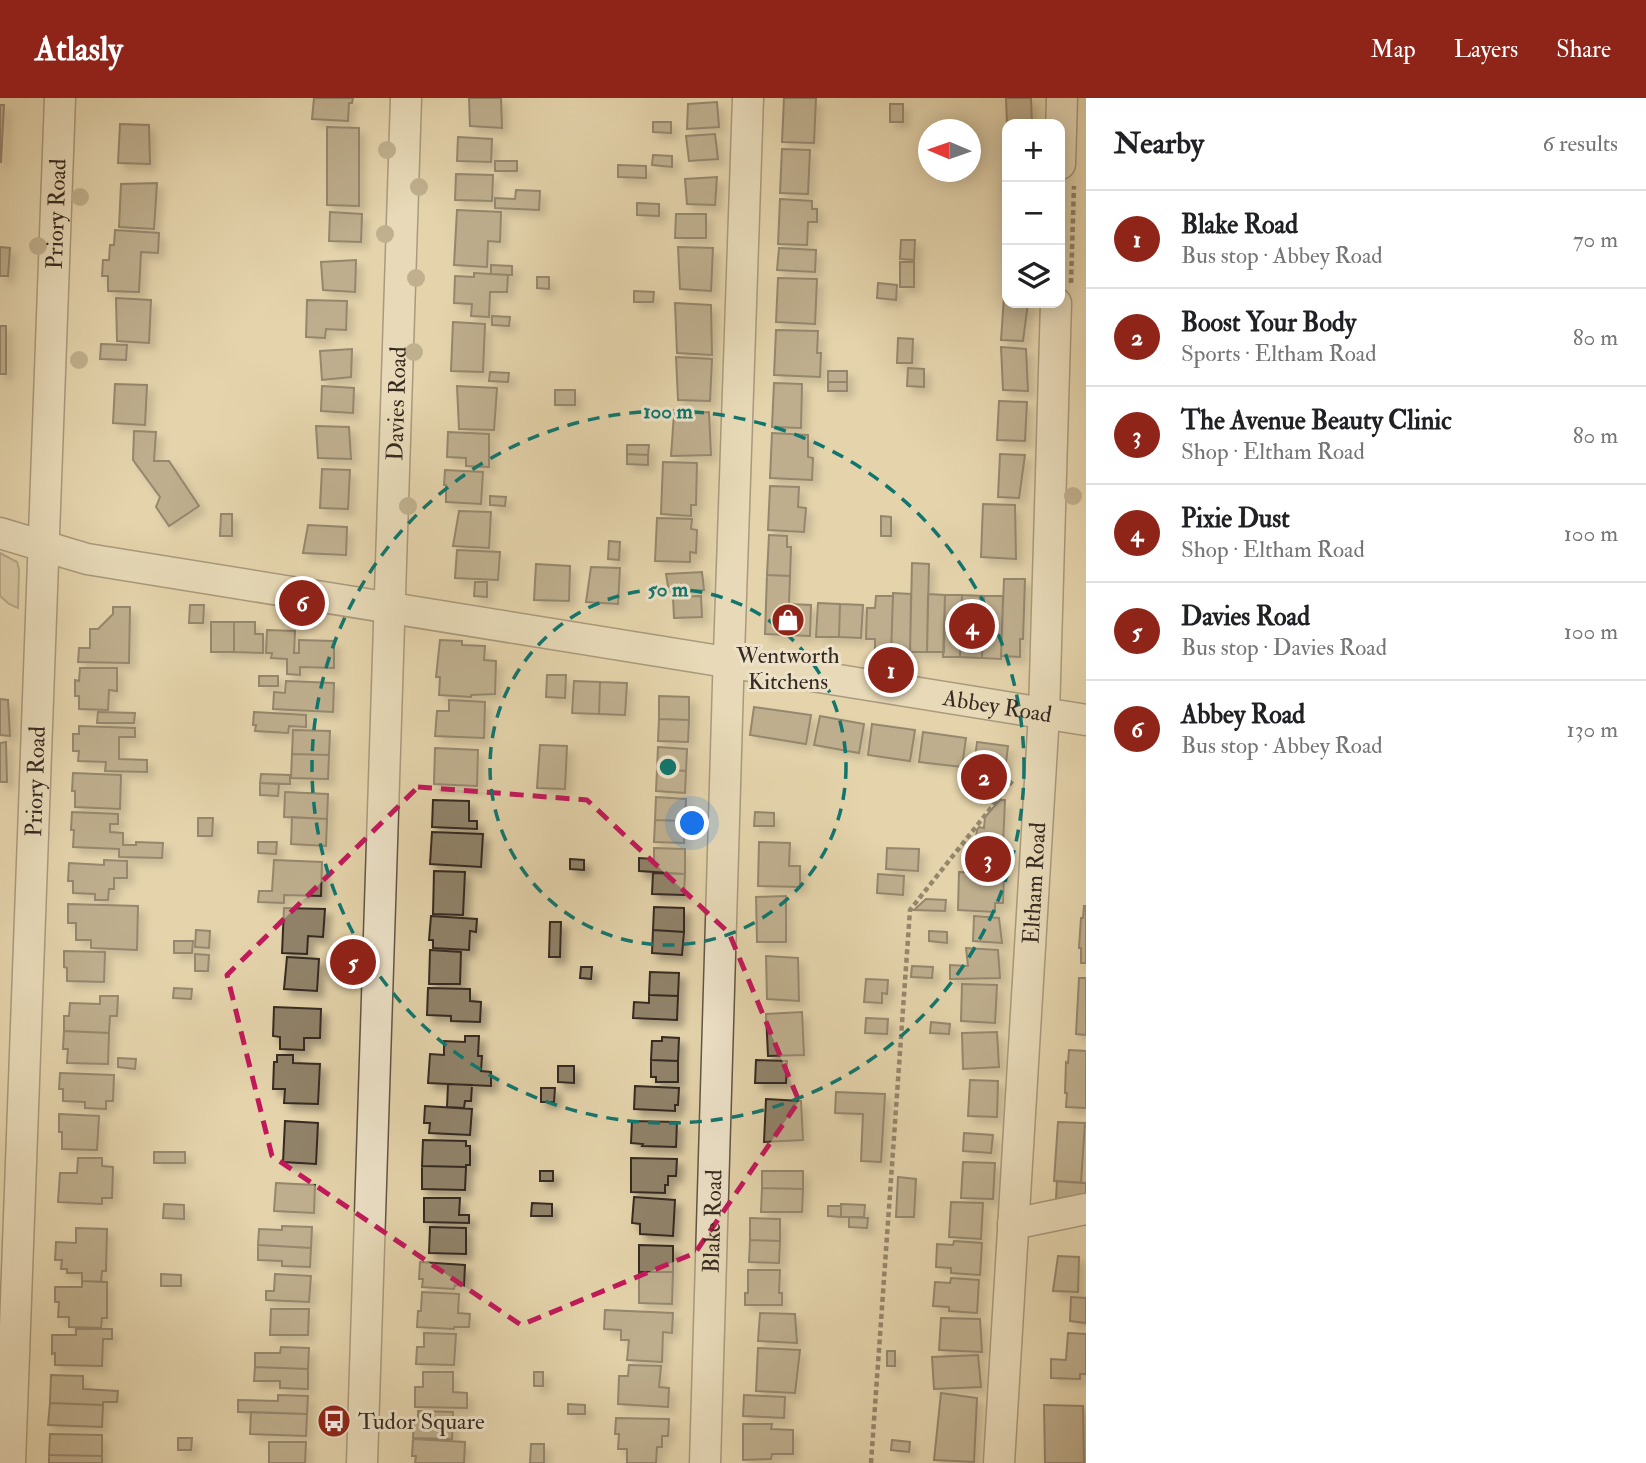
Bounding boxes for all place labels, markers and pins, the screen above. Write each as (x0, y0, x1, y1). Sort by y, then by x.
pin: 6 (279, 577, 325, 629)
pin: 4 (949, 600, 995, 652)
shop icon: Wentworth Kitchens (769, 601, 807, 639)
place label: Wentworth Kitchens (735, 641, 840, 696)
pin: 1 (868, 644, 914, 696)
pin: 2 (961, 751, 1007, 803)
centre of rings (656, 755, 680, 779)
pin: 3 (965, 833, 1011, 885)
pin: 5 (330, 936, 376, 988)
bus stop icon: Tudor Square (315, 1402, 353, 1440)
place label: Tudor Square (358, 1407, 485, 1436)

